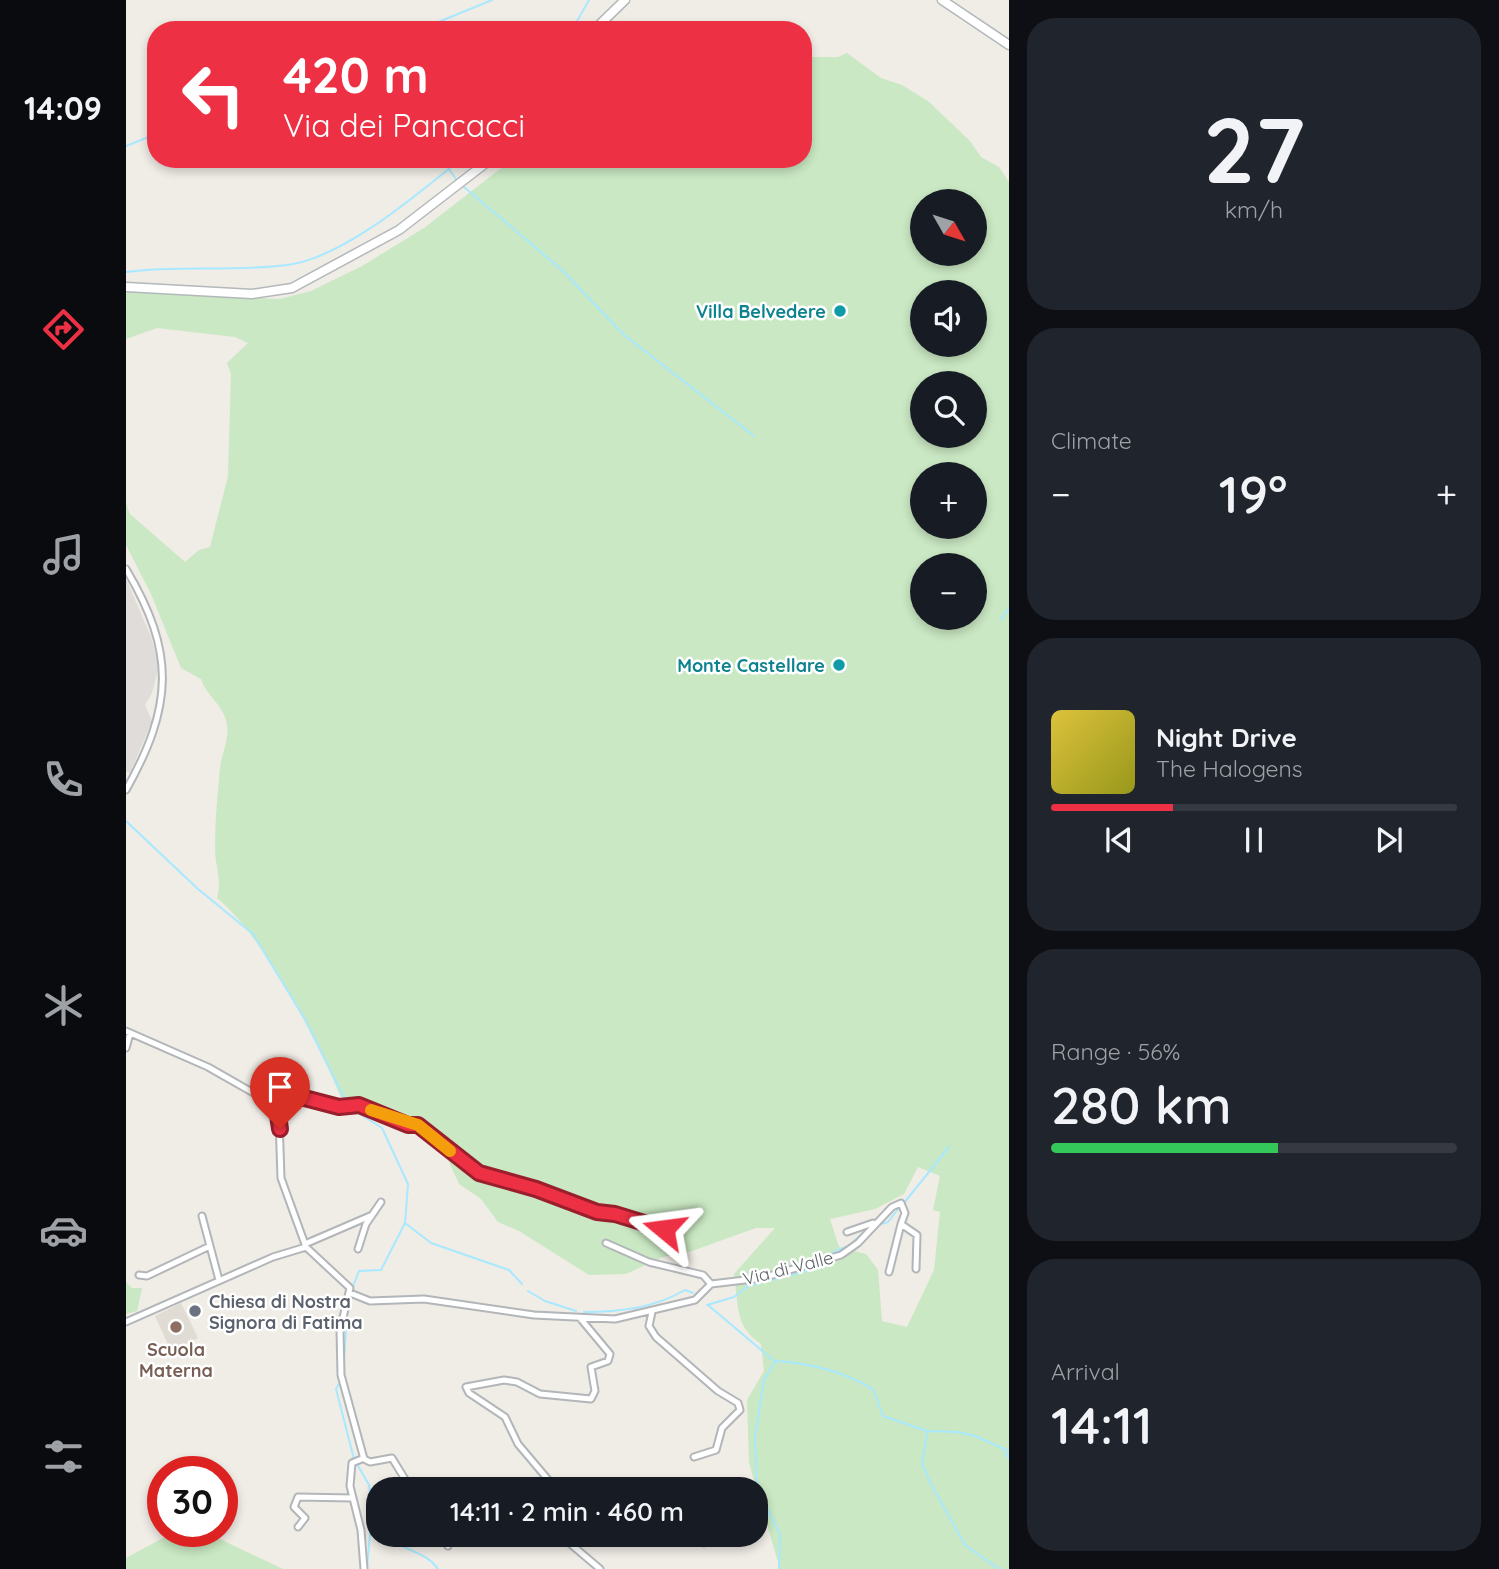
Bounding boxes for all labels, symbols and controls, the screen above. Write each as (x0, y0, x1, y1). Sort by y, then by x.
text: 420 m (283, 44, 429, 105)
icon: left (168, 49, 259, 140)
text: 14:09 (24, 88, 102, 128)
text: 27 (1203, 92, 1305, 206)
text: Via dei Pancacci (283, 105, 525, 145)
north arrow (910, 189, 987, 266)
map controls (910, 189, 987, 630)
text: km/h (1225, 195, 1283, 224)
button: sound (910, 280, 987, 357)
place label: Villa Belvedere (696, 300, 826, 323)
marker: Villa Belvedere (832, 303, 848, 319)
icon: directions (39, 305, 88, 354)
button: search (910, 371, 987, 448)
text: Climate (1051, 426, 1132, 455)
text: 19° (1219, 461, 1288, 526)
button: + (910, 462, 987, 539)
text: − (1051, 470, 1071, 518)
text: + (1436, 470, 1457, 518)
icon: music (39, 530, 88, 579)
button: − (910, 553, 987, 630)
place label: Monte Castellare (677, 654, 825, 677)
marker: Monte Castellare (831, 657, 847, 673)
text: Night Drive (1156, 721, 1297, 754)
text: The Halogens (1156, 754, 1303, 783)
icon: phone (39, 755, 88, 804)
icon: previous (1100, 821, 1138, 859)
icon: pause (1235, 821, 1273, 859)
icon: next (1370, 821, 1408, 859)
icon: climate (39, 981, 88, 1030)
text: Range · 56% (1051, 1037, 1180, 1066)
pin (250, 1057, 310, 1129)
icon: arrive (261, 1068, 299, 1106)
text: 280 km (1051, 1072, 1232, 1137)
position arrow (627, 1192, 701, 1266)
icon: car (39, 1206, 88, 1255)
street label: Via di Valle (740, 1246, 836, 1290)
place label: Chiesa di Nostra Signora di Fatima (209, 1290, 363, 1334)
marker: Chiesa di Nostra Signora di Fatima (187, 1303, 203, 1319)
marker: Scuola Materna (168, 1319, 184, 1335)
place label: Scuola Materna (139, 1338, 213, 1382)
text: Arrival (1051, 1357, 1120, 1386)
text: 14:11 (1051, 1392, 1153, 1457)
icon: filters (39, 1432, 88, 1481)
speed limit sign: 30 (147, 1456, 238, 1547)
text: 14:11 · 2 min · 460 m (450, 1495, 684, 1528)

